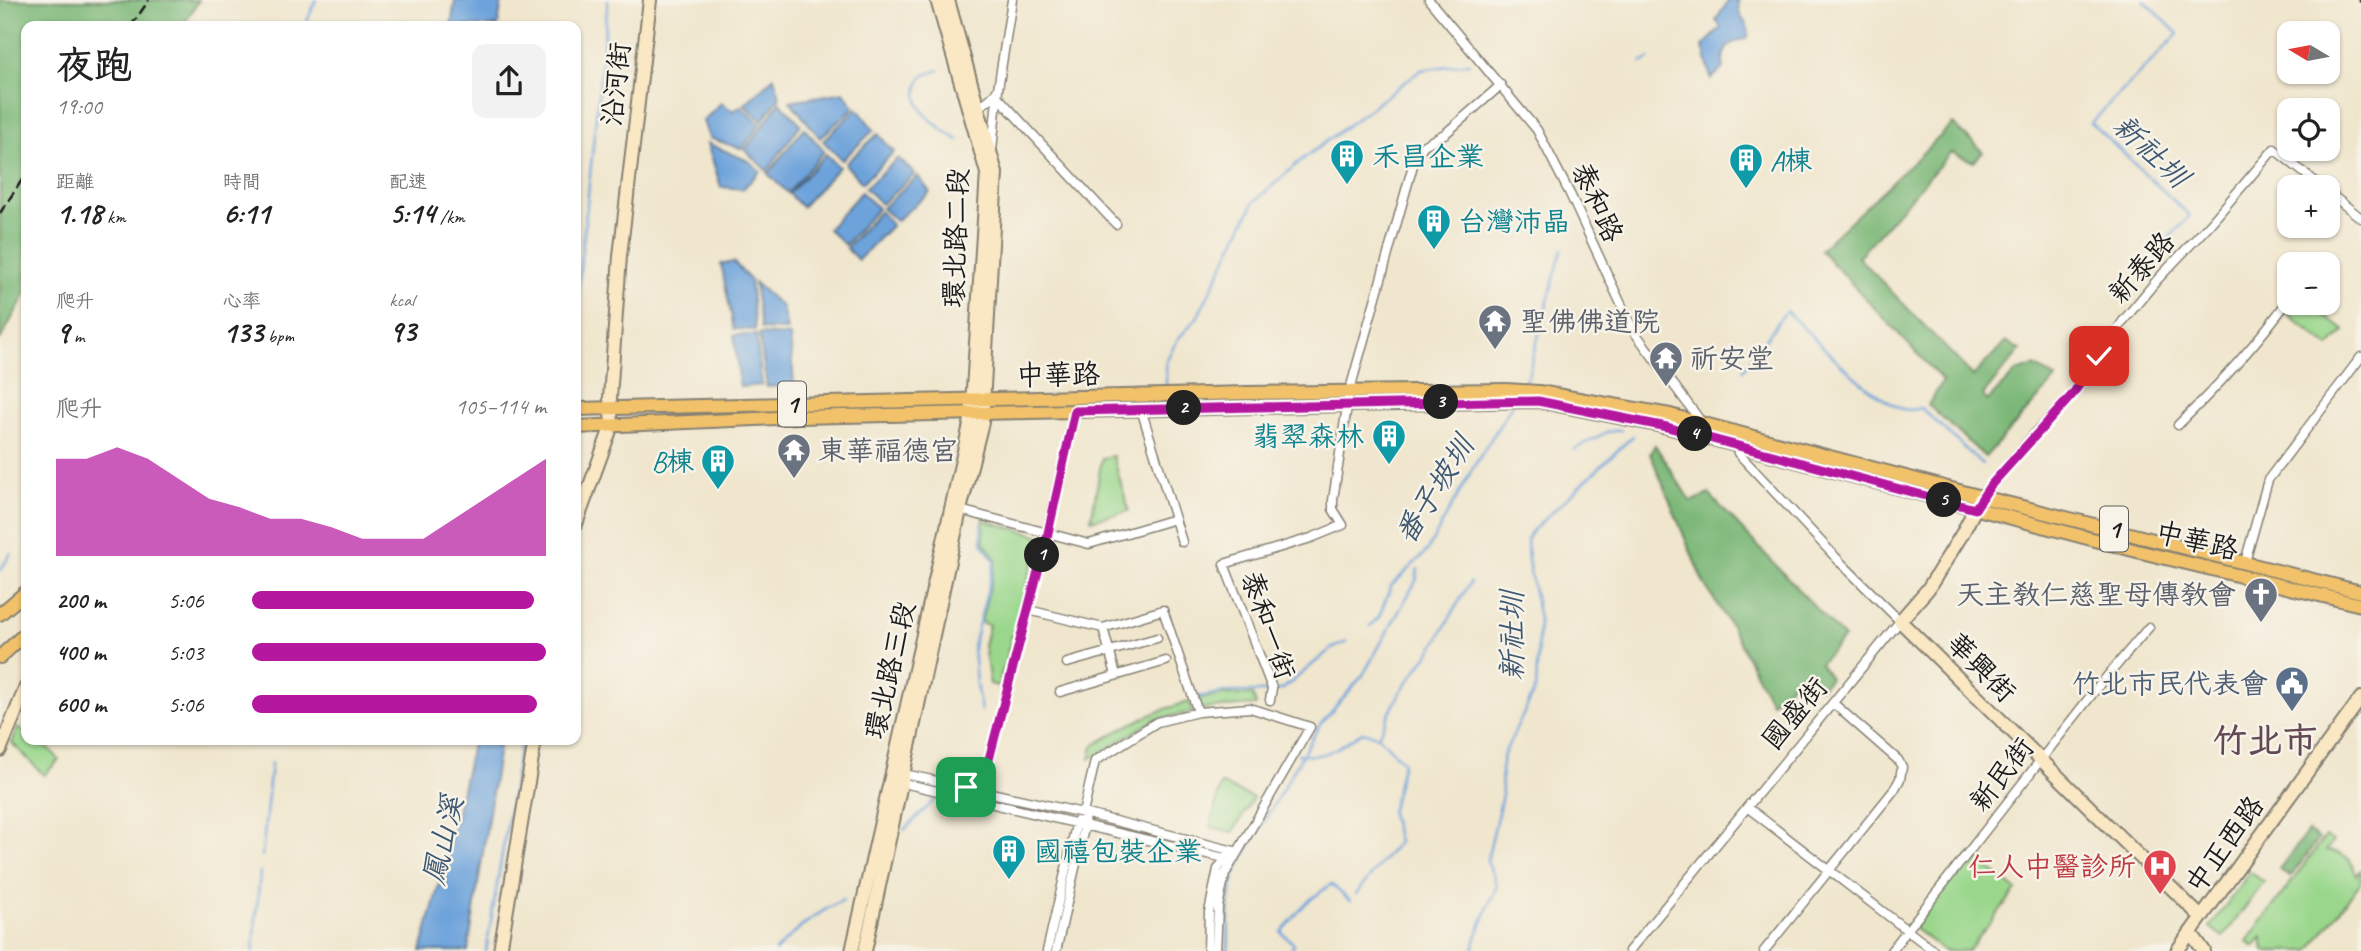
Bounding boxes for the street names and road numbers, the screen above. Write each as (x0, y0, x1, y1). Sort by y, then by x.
street label: 沿河街 (594, 40, 637, 128)
street label: 泰和路 (1564, 157, 1631, 248)
street label: 環北路二段 (936, 167, 975, 309)
street label: 新泰路 (2101, 224, 2182, 311)
street label: 中華路 (1016, 356, 1100, 393)
road number: 1 (778, 382, 806, 426)
road number: 1 (2100, 506, 2128, 552)
street label: 中華路 (2152, 514, 2242, 567)
street label: 泰和一街 (1234, 567, 1303, 684)
street label: 環北路三段 (857, 598, 922, 742)
street label: 華興街 (1940, 625, 2024, 709)
street label: 國盛街 (1754, 670, 1835, 757)
street label: 新民街 (1962, 730, 2041, 818)
street label: 中正西路 (2177, 789, 2271, 900)

